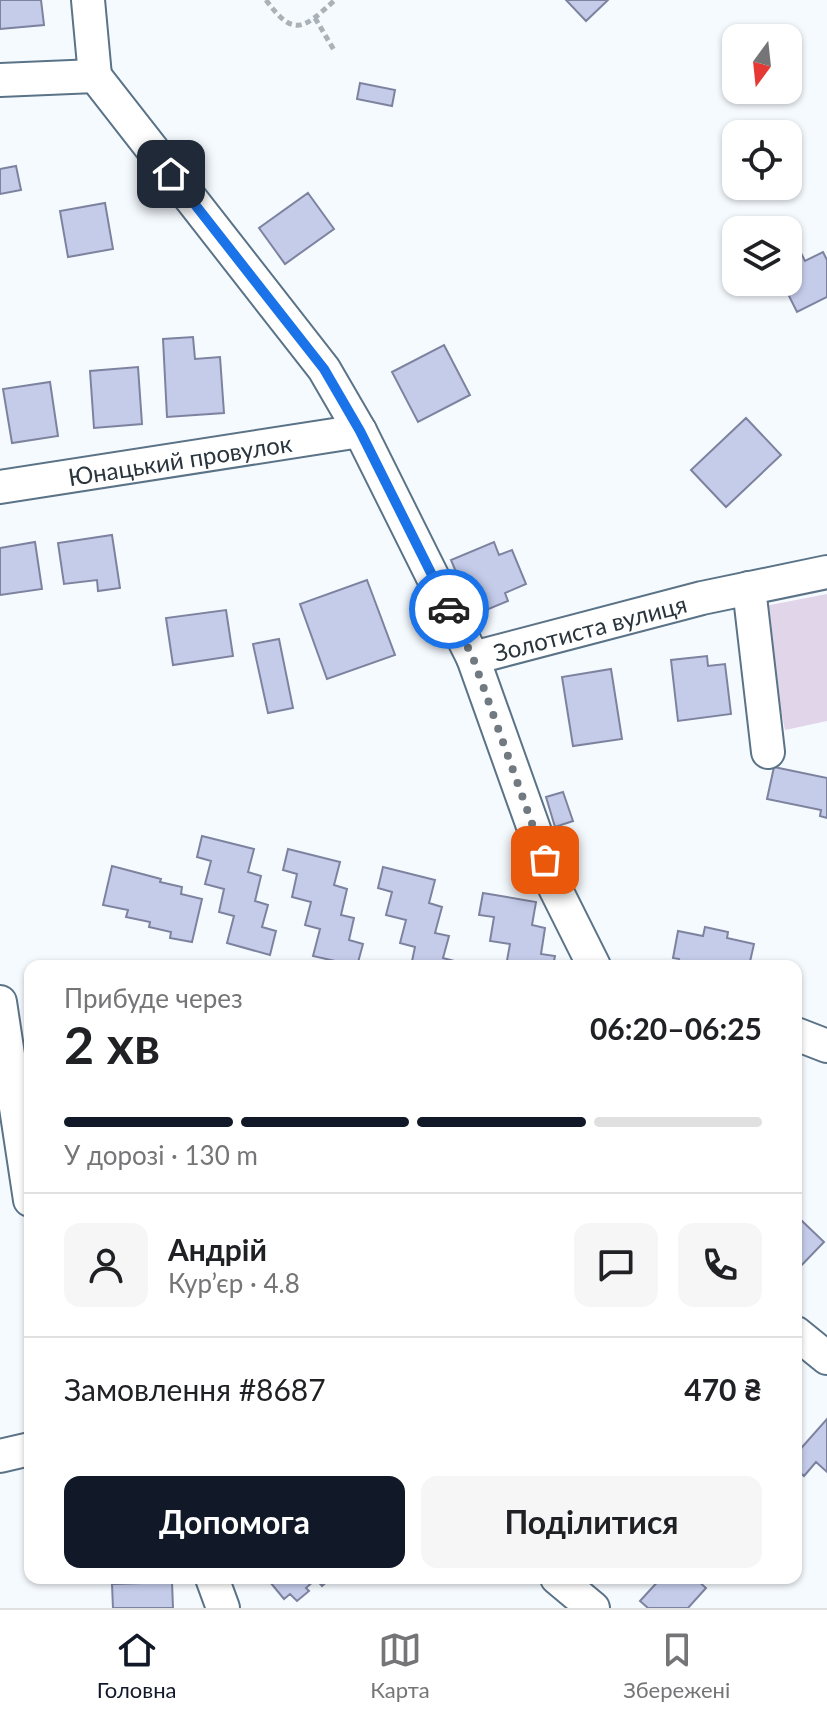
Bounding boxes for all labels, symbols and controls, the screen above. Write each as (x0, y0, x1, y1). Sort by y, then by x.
north arrow (722, 24, 802, 104)
map controls (722, 24, 802, 296)
button: locate (722, 120, 802, 200)
pin (137, 140, 205, 208)
icon: home (149, 152, 193, 196)
button: layers (722, 216, 802, 296)
street label: Юнацький провулок (66, 427, 294, 491)
courier (409, 569, 489, 649)
icon: car (427, 587, 471, 631)
street label: Золотиста вулиця (490, 588, 690, 667)
pin (511, 826, 579, 894)
icon: bag (523, 838, 567, 882)
text: Прибуде через (64, 982, 243, 1014)
text: 06:20–06:25 (590, 1010, 762, 1046)
text: 2 хв (64, 1013, 160, 1075)
text: У дорозі · 130 m (64, 1139, 258, 1171)
button: person (64, 1223, 148, 1307)
button: chat (574, 1223, 658, 1307)
button: phone (678, 1223, 762, 1307)
text: Андрій (168, 1231, 267, 1267)
text: Кур’єр · 4.8 (168, 1267, 300, 1299)
text: Замовлення #8687 (64, 1371, 326, 1407)
text: 470 ₴ (684, 1371, 762, 1407)
button: Допомога (64, 1476, 405, 1568)
button: Поділитися (421, 1476, 762, 1568)
tab: Головна (97, 1628, 177, 1703)
tab: Карта (370, 1628, 430, 1703)
tab: Збережені (623, 1628, 730, 1703)

